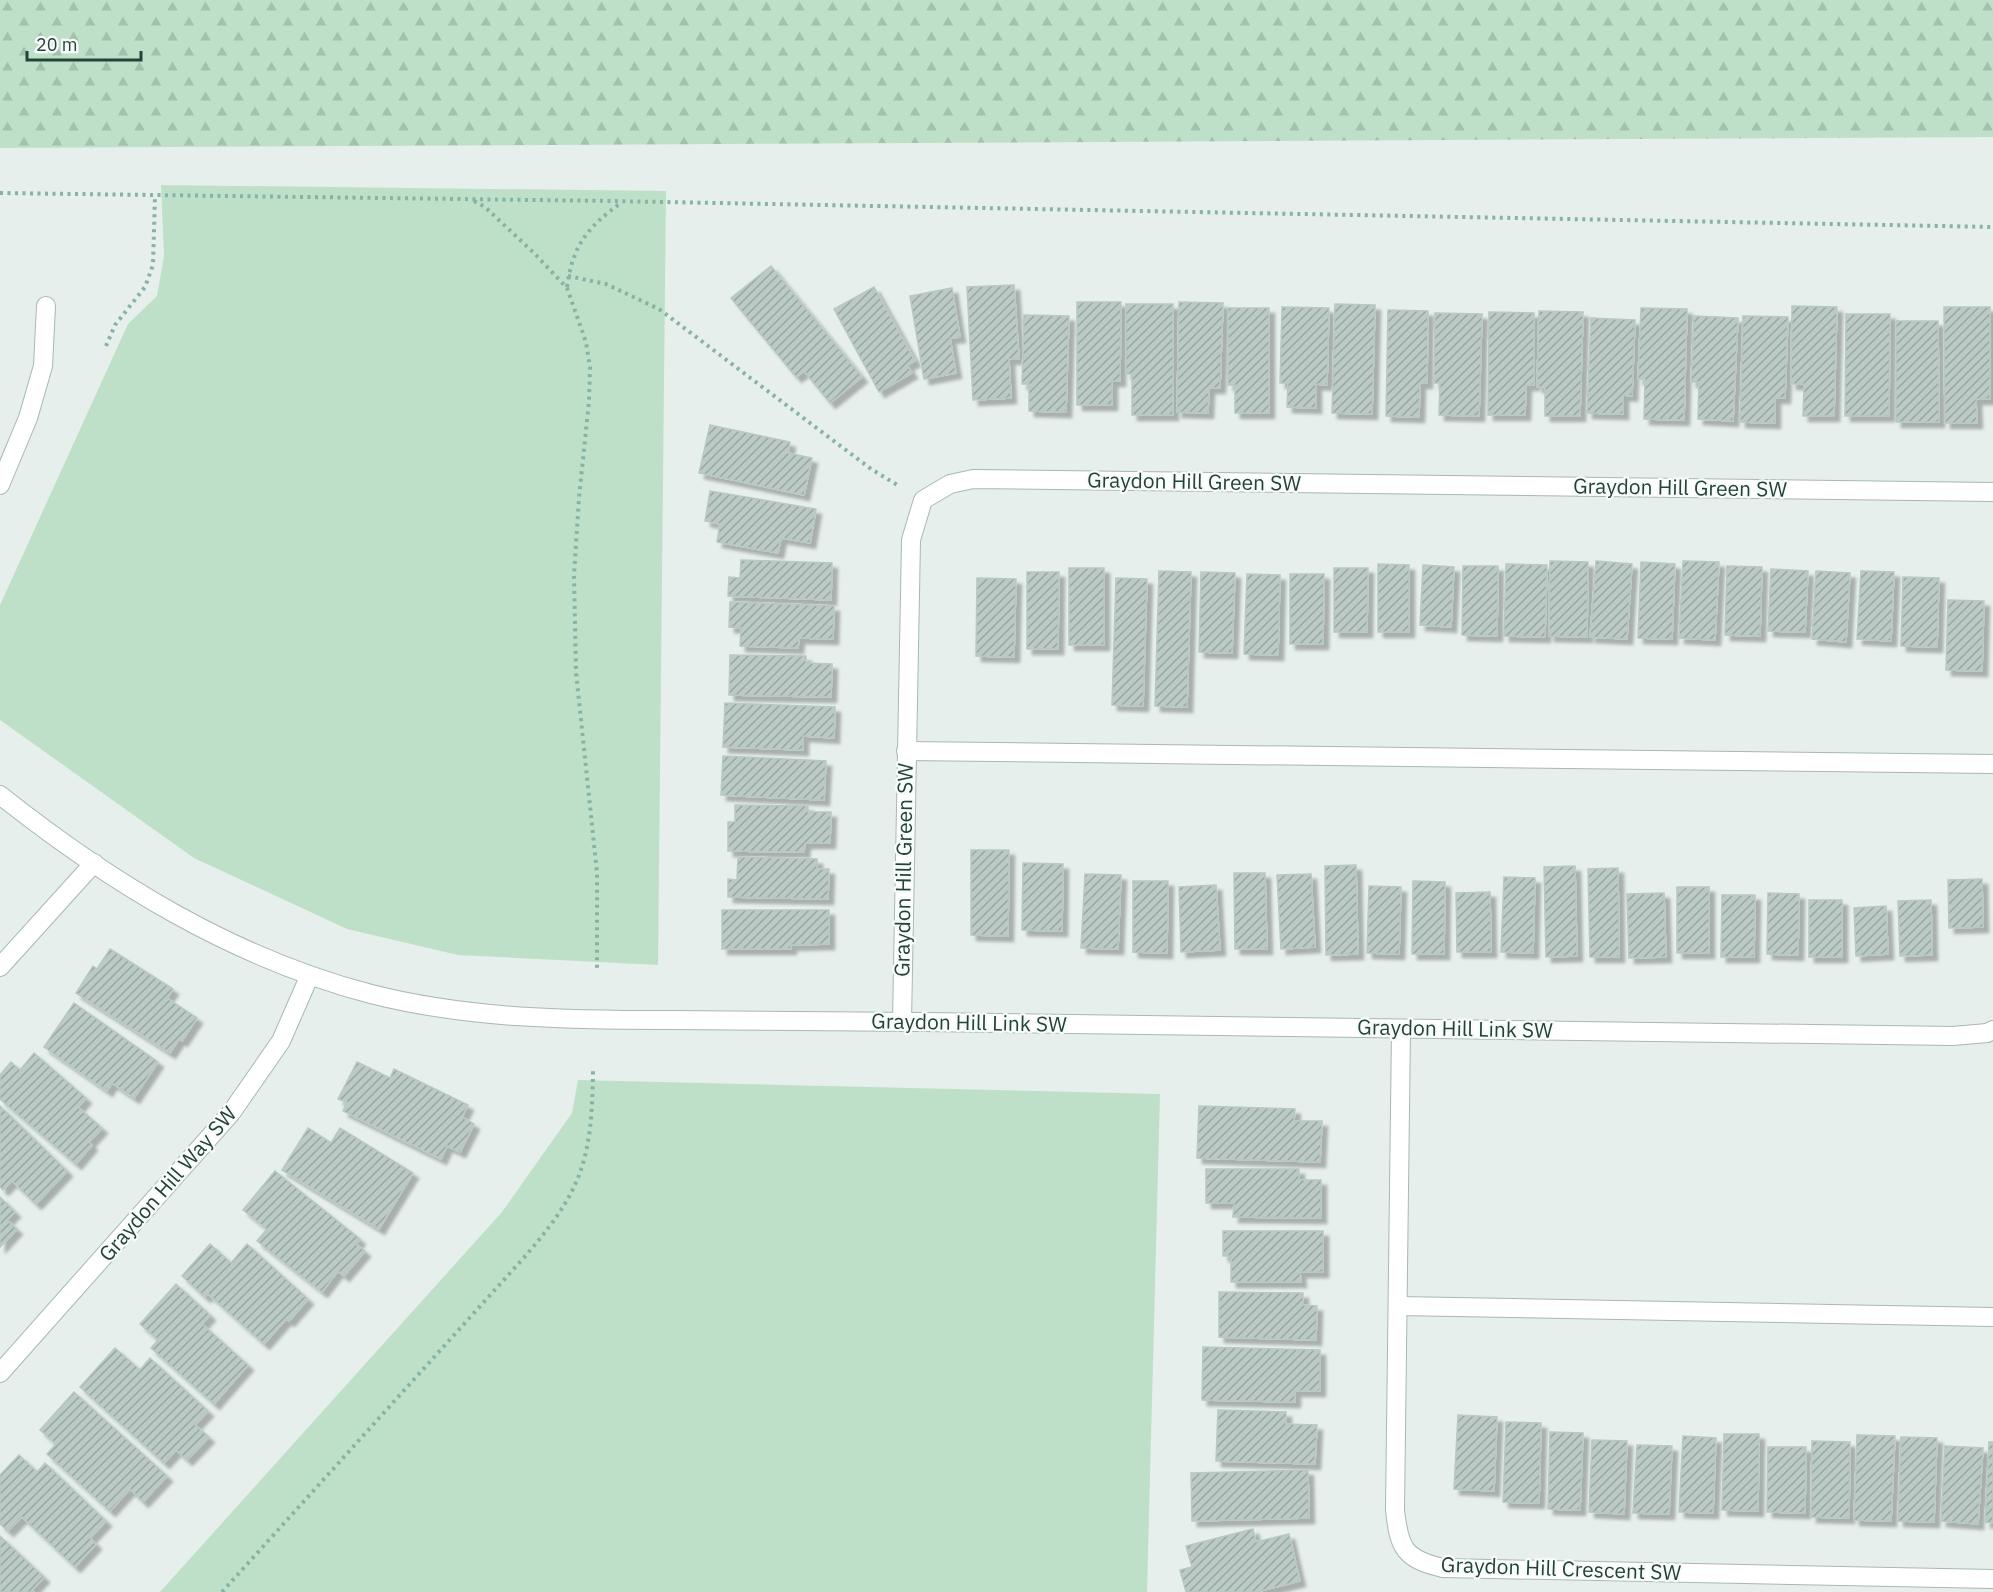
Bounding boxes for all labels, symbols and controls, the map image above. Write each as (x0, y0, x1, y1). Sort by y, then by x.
scale bar (27, 24, 141, 62)
text: 20 m (36, 33, 78, 56)
street label: Graydon Hill Green SW (1087, 465, 1302, 497)
street label: Graydon Hill Green SW (1573, 471, 1788, 503)
street label: Graydon Hill Green SW (887, 762, 919, 977)
street label: Graydon Hill Link SW (871, 1006, 1067, 1038)
street label: Graydon Hill Link SW (1357, 1012, 1553, 1044)
street label: Graydon Hill Way SW (92, 1100, 243, 1267)
street label: Graydon Hill Crescent SW (1440, 1550, 1682, 1586)

